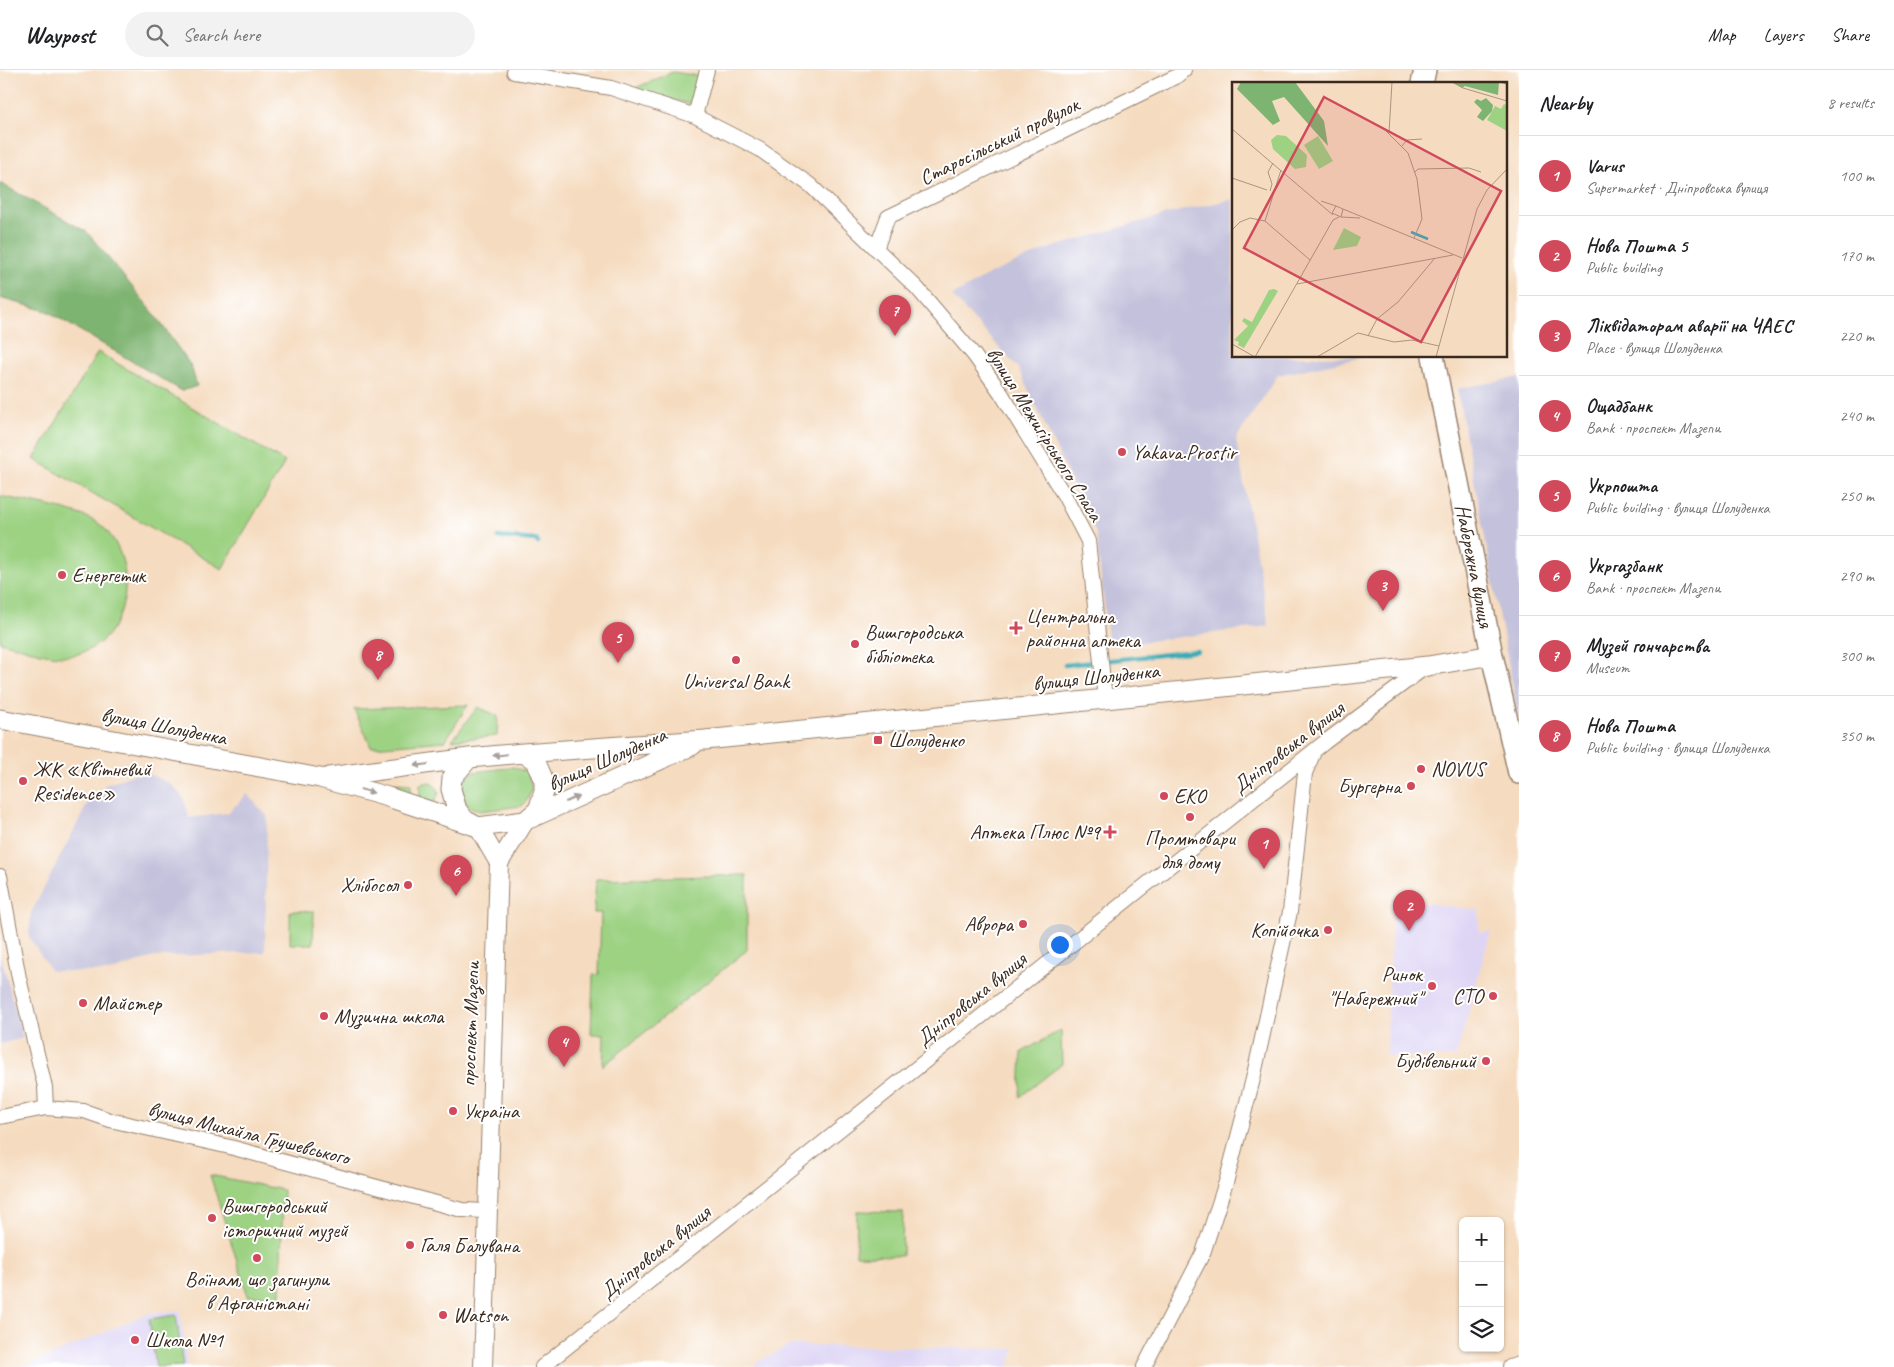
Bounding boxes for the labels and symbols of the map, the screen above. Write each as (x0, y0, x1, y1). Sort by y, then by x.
inset map (1232, 82, 1506, 358)
street label: Старосільський провулок (915, 90, 1085, 191)
pin: 7 (879, 295, 911, 336)
street label: вулиця Межигірського Спаса (981, 342, 1110, 527)
place label: Yakava.Prostir (1132, 439, 1239, 465)
marker: Yakava.Prostir (1116, 446, 1128, 458)
street label: Набережна вулиця (1450, 502, 1500, 631)
place label: Енергетик (72, 562, 147, 588)
marker: Енергетик (56, 569, 68, 581)
pin: 3 (1367, 570, 1399, 611)
place label: Центральна районна аптека (1026, 603, 1141, 653)
place label: Вишгородська бібліотека (865, 619, 965, 669)
pin: 5 (602, 622, 634, 663)
marker: Центральна районна аптека (1010, 622, 1022, 634)
marker: Вишгородська бібліотека (849, 638, 861, 650)
pin: 8 (362, 639, 394, 680)
marker: Universal Bank (730, 654, 742, 666)
street label: вулиця Шолуденка (1031, 657, 1162, 697)
place label: Universal Bank (683, 668, 792, 694)
street label: Дніпровська вулиця (1227, 694, 1350, 799)
street label: вулиця Шолуденка (99, 701, 231, 751)
street label: вулиця Шолуденка (544, 721, 672, 797)
place label: Шолуденко (888, 727, 966, 753)
marker: Шолуденко (872, 734, 884, 746)
one-way arrow (492, 751, 508, 759)
place label: ЖК «Квітневий Residence» (33, 756, 152, 806)
place label: NOVUS (1431, 756, 1487, 782)
one-way arrow (412, 761, 428, 769)
marker: NOVUS (1415, 763, 1427, 775)
place label: Бургерна (1338, 773, 1403, 799)
marker: ЖК «Квітневий Residence» (17, 775, 29, 787)
marker: Бургерна (1405, 780, 1417, 792)
place label: EKO (1174, 783, 1208, 809)
one-way arrow (360, 787, 375, 795)
marker: EKO (1158, 790, 1170, 802)
one-way arrow (565, 795, 579, 803)
marker: Промтовари для дому (1184, 811, 1196, 823)
place label: Аптека Плюс №9 (970, 819, 1102, 845)
place label: Промтовари для дому (1145, 825, 1236, 875)
marker: Аптека Плюс №9 (1104, 826, 1116, 838)
pin: 1 (1248, 828, 1280, 869)
pin: 6 (440, 855, 472, 896)
place label: Хлібосол (341, 872, 400, 898)
marker: Хлібосол (402, 879, 414, 891)
pin: 2 (1393, 890, 1425, 931)
place label: Аврора (964, 911, 1015, 937)
place label: Копійочка (1251, 917, 1320, 943)
marker: Аврора (1017, 918, 1029, 930)
marker: Копійочка (1322, 924, 1334, 936)
your location (1047, 932, 1073, 958)
street label: Дніпровська вулиця (911, 946, 1033, 1051)
street label: проспект Мазепи (455, 959, 486, 1087)
place label: Ринок "Набережний" (1328, 961, 1426, 1011)
marker: Ринок "Набережний" (1426, 980, 1438, 992)
place label: СТО (1453, 983, 1486, 1009)
place label: Майстер (93, 990, 163, 1016)
marker: СТО (1487, 990, 1499, 1002)
marker: Майстер (77, 997, 89, 1009)
place label: Музична школа (334, 1003, 445, 1030)
marker: Музична школа (318, 1010, 330, 1022)
pin: 4 (548, 1026, 580, 1067)
place label: Будівельний (1395, 1048, 1477, 1074)
marker: Будівельний (1480, 1055, 1492, 1067)
street label: вулиця Михайла Грушевського (146, 1095, 355, 1171)
place label: Україна (463, 1098, 521, 1124)
marker: Україна (447, 1105, 459, 1117)
place label: Вишгородський історичний музей (222, 1193, 349, 1243)
street label: Дніпровська вулиця (595, 1199, 717, 1304)
marker: Вишгородський історичний музей (206, 1212, 218, 1224)
place label: Галя Балувана (420, 1232, 521, 1258)
marker: Галя Балувана (404, 1239, 416, 1251)
marker: Воїнам, що загинули в Афганістані (251, 1252, 263, 1264)
place label: Воїнам, що загинули в Афганістані (185, 1266, 331, 1316)
place label: Watson (453, 1302, 510, 1328)
marker: Watson (437, 1309, 449, 1321)
place label: Школа №1 (145, 1327, 225, 1353)
marker: Школа №1 (129, 1334, 141, 1346)

